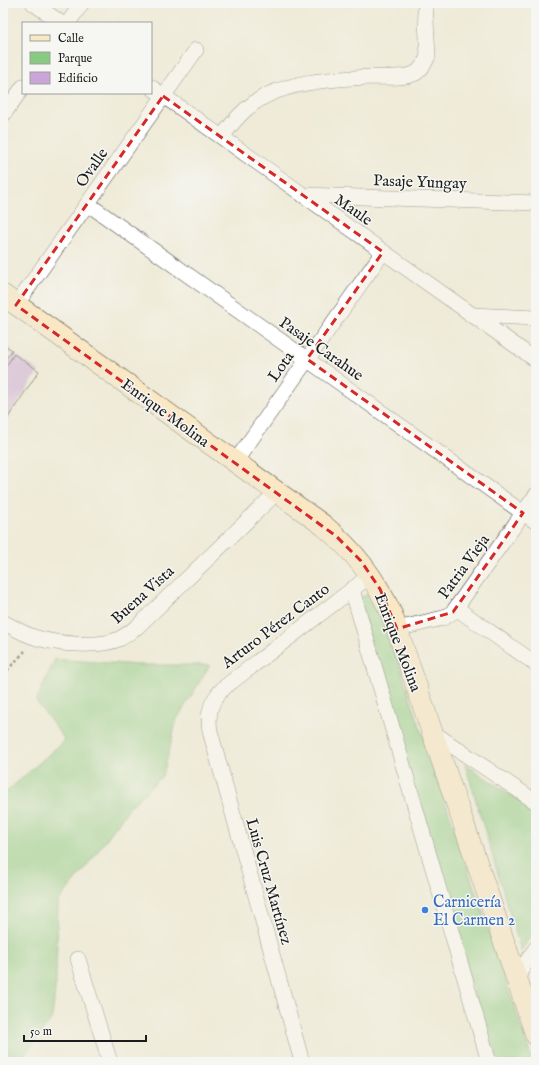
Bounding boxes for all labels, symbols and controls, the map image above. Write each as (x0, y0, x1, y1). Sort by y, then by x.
legend (22, 22, 152, 94)
text: Calle (58, 31, 84, 46)
text: Parque (58, 51, 93, 67)
text: Edificio (58, 71, 98, 86)
street label: Ovalle (72, 145, 113, 192)
street label: Pasaje Yungay (373, 171, 467, 195)
street label: Maule (330, 190, 376, 231)
street label: Pasaje Carahue (275, 313, 367, 386)
street label: Lota (264, 348, 299, 386)
street label: Enrique Molina (117, 375, 213, 452)
street label: Patria Vieja (435, 531, 495, 603)
street label: Buena Vista (108, 562, 179, 629)
street label: Arturo Pérez Canto (218, 579, 334, 674)
street label: Enrique Molina (369, 590, 425, 695)
street label: Luis Cruz Martínez (240, 816, 296, 947)
place label: Carnicería El Carmen 2 (433, 893, 515, 931)
marker: Carnicería El Carmen 2 (420, 905, 430, 915)
scale bar (24, 1017, 146, 1043)
text: 50 m (30, 1024, 52, 1039)

